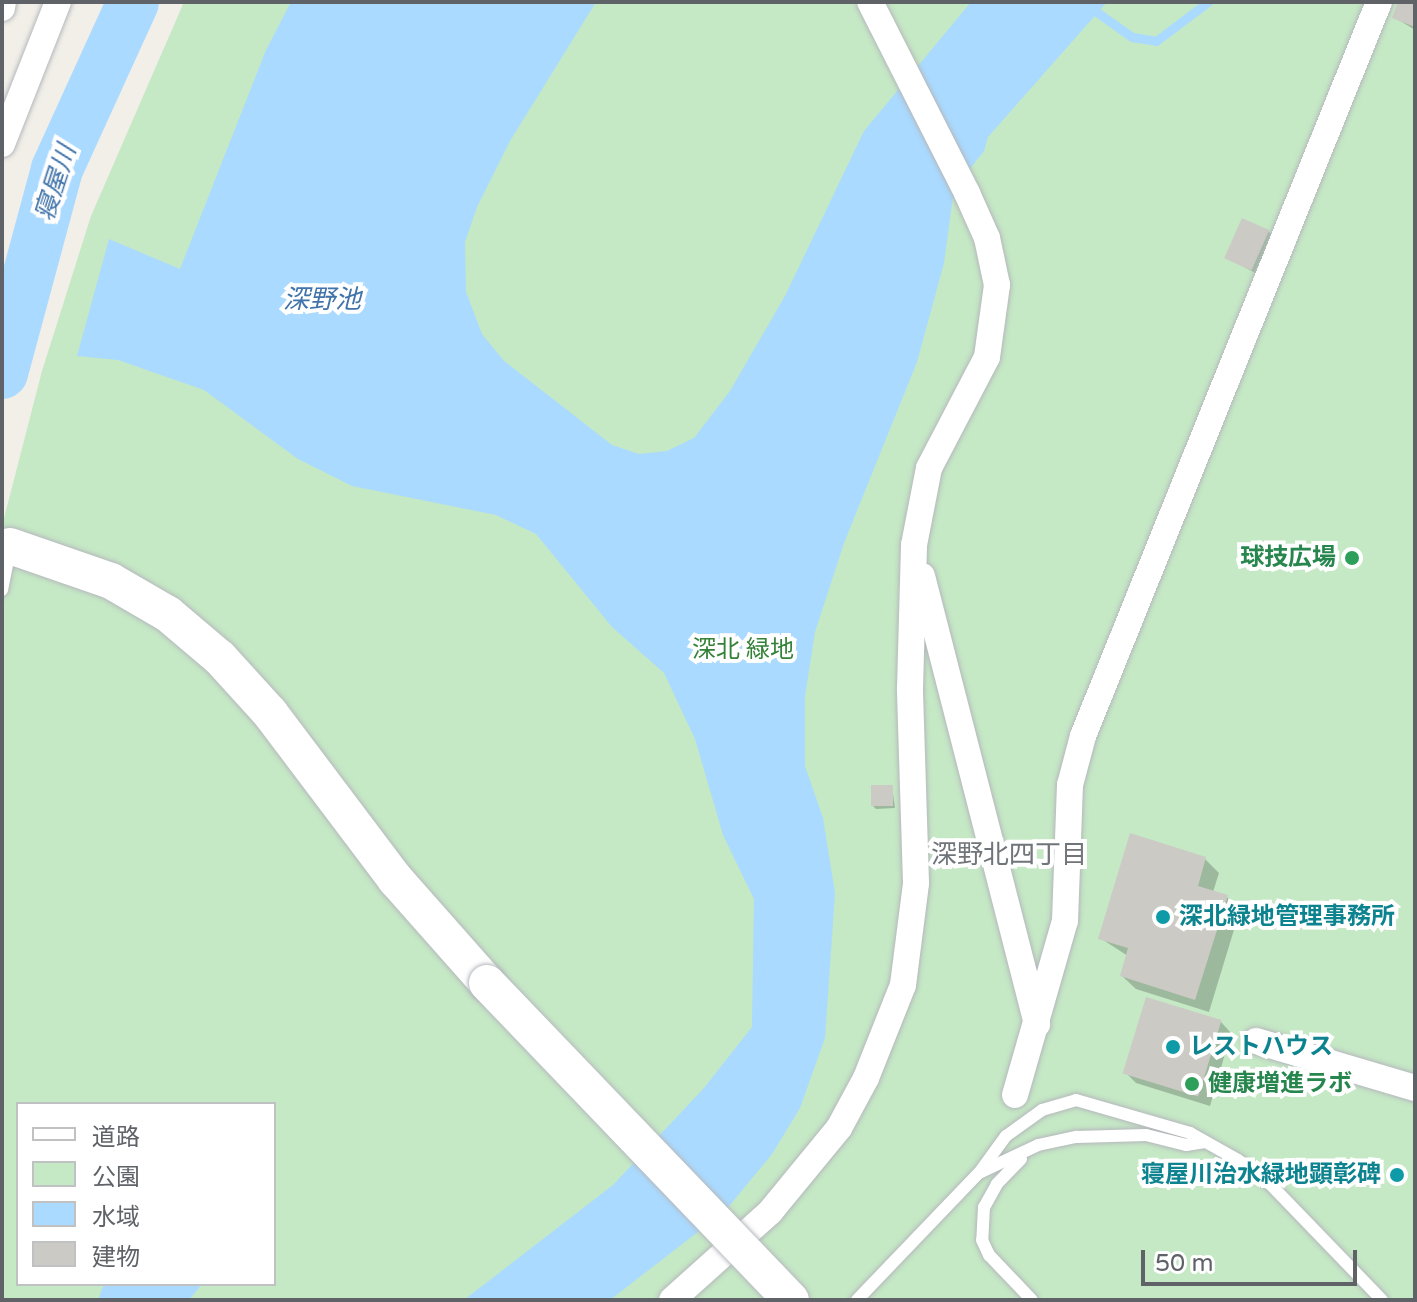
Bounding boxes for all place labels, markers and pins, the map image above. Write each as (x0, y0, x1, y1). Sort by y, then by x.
place label: 球技広場 (1240, 544, 1336, 572)
marker: 球技広場 (1343, 549, 1361, 567)
place label: 深北緑地管理事務所 (1179, 903, 1395, 931)
marker: 深北緑地管理事務所 (1154, 908, 1172, 926)
place label: レストハウス (1189, 1033, 1333, 1061)
marker: レストハウス (1164, 1038, 1182, 1056)
place label: 健康増進ラボ (1208, 1070, 1352, 1098)
marker: 健康増進ラボ (1183, 1075, 1201, 1093)
place label: 寝屋川治水緑地顕彰碑 (1141, 1161, 1381, 1189)
marker: 寝屋川治水緑地顕彰碑 (1388, 1166, 1406, 1184)

